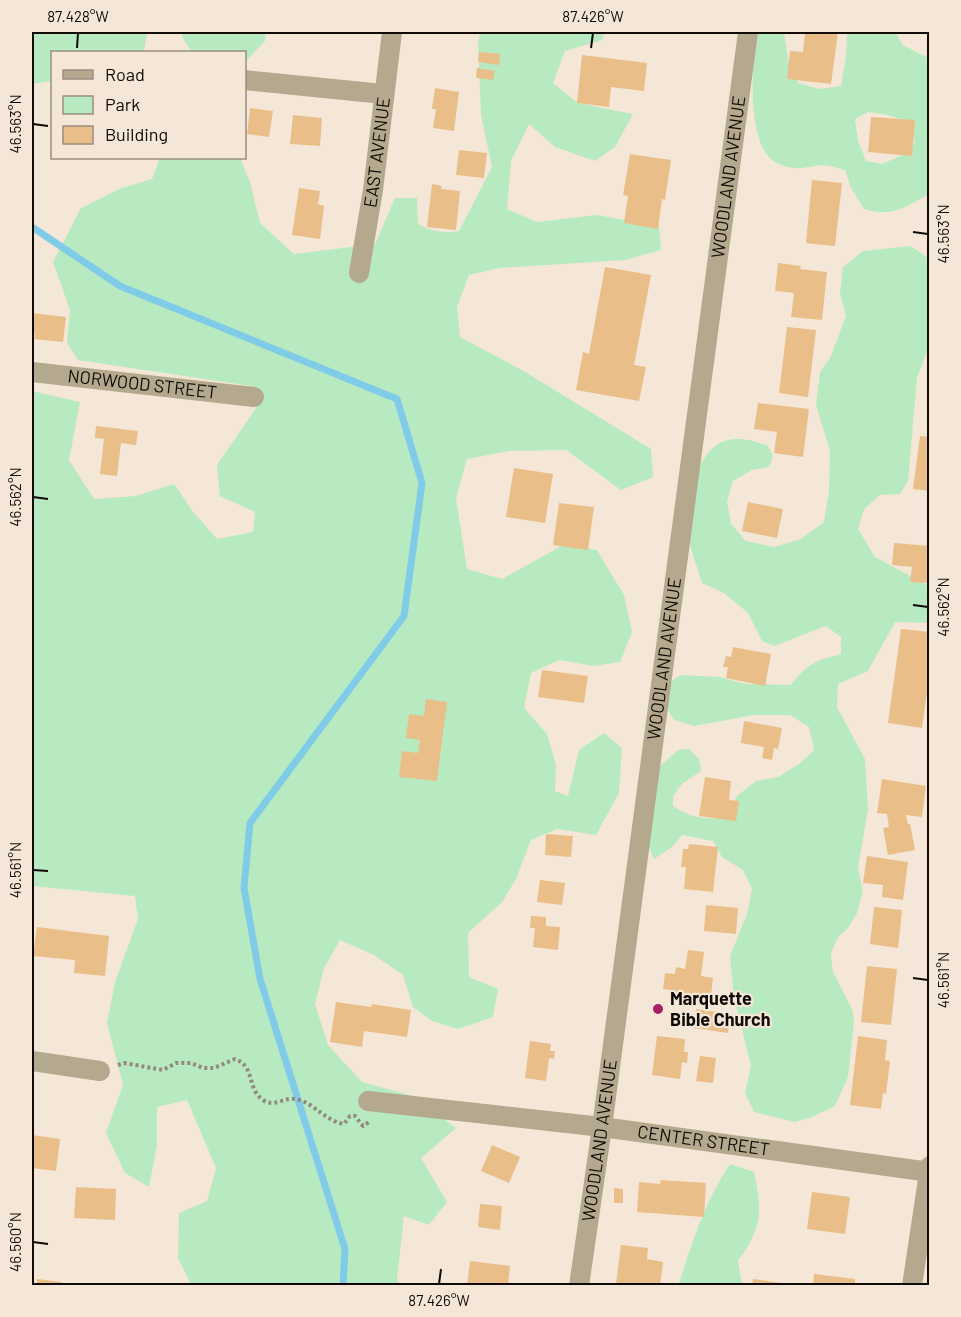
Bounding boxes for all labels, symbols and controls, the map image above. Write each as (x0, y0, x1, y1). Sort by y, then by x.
text: 87.428°W (47, 7, 109, 25)
text: 87.426°W (562, 7, 624, 25)
legend (51, 51, 246, 159)
text: Road (105, 63, 145, 85)
text: Park (105, 93, 140, 115)
text: 46.563°N (6, 94, 24, 154)
street label: WOODLAND AVENUE (706, 94, 749, 259)
street label: EAST AVENUE (358, 96, 394, 209)
text: Building (105, 123, 168, 145)
text: 46.563°N (934, 204, 952, 264)
street label: NORWOOD STREET (67, 364, 218, 403)
text: 46.562°N (6, 467, 24, 527)
street label: WOODLAND AVENUE (642, 576, 685, 741)
text: 46.562°N (934, 577, 952, 637)
text: 46.561°N (6, 842, 24, 898)
text: 46.561°N (934, 952, 952, 1008)
place label: Marquette Bible Church (670, 987, 771, 1030)
marker: Marquette Bible Church (651, 1002, 665, 1016)
street label: WOODLAND AVENUE (576, 1058, 621, 1223)
street label: CENTER STREET (636, 1120, 771, 1160)
text: 46.560°N (6, 1212, 24, 1272)
text: 87.426°W (408, 1291, 470, 1309)

